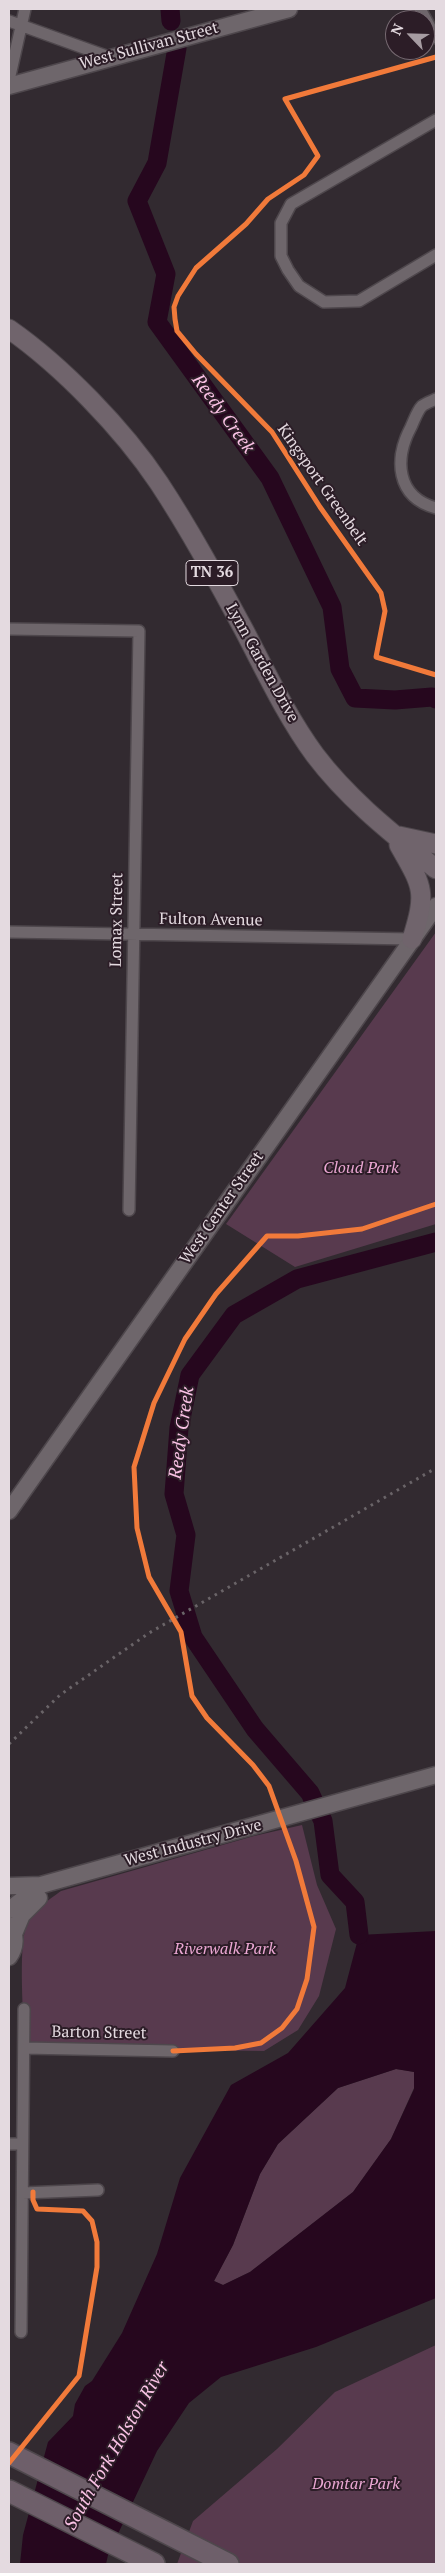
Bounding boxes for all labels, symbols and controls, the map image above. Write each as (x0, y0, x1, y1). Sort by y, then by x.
north arrow (385, 10, 435, 60)
street label: West Sullivan Street (77, 18, 221, 74)
text: N (386, 20, 408, 38)
water label: Reedy Creek (187, 370, 259, 458)
street label: Kingsport Greenbelt (273, 420, 371, 550)
road number: TN 36 (186, 560, 238, 586)
street label: Lynn Garden Drive (221, 600, 303, 726)
street label: Lomax Street (107, 873, 127, 967)
street label: Fulton Avenue (159, 910, 263, 930)
street label: West Center Street (176, 1148, 268, 1268)
park label: Cloud Park (323, 1158, 399, 1178)
water label: Reedy Creek (165, 1385, 199, 1481)
street label: West Industry Drive (122, 1815, 264, 1871)
park label: Riverwalk Park (174, 1939, 276, 1959)
street label: Barton Street (51, 2023, 147, 2043)
water label: South Fork Holston River (60, 2358, 174, 2534)
park label: Domtar Park (312, 2474, 400, 2494)

